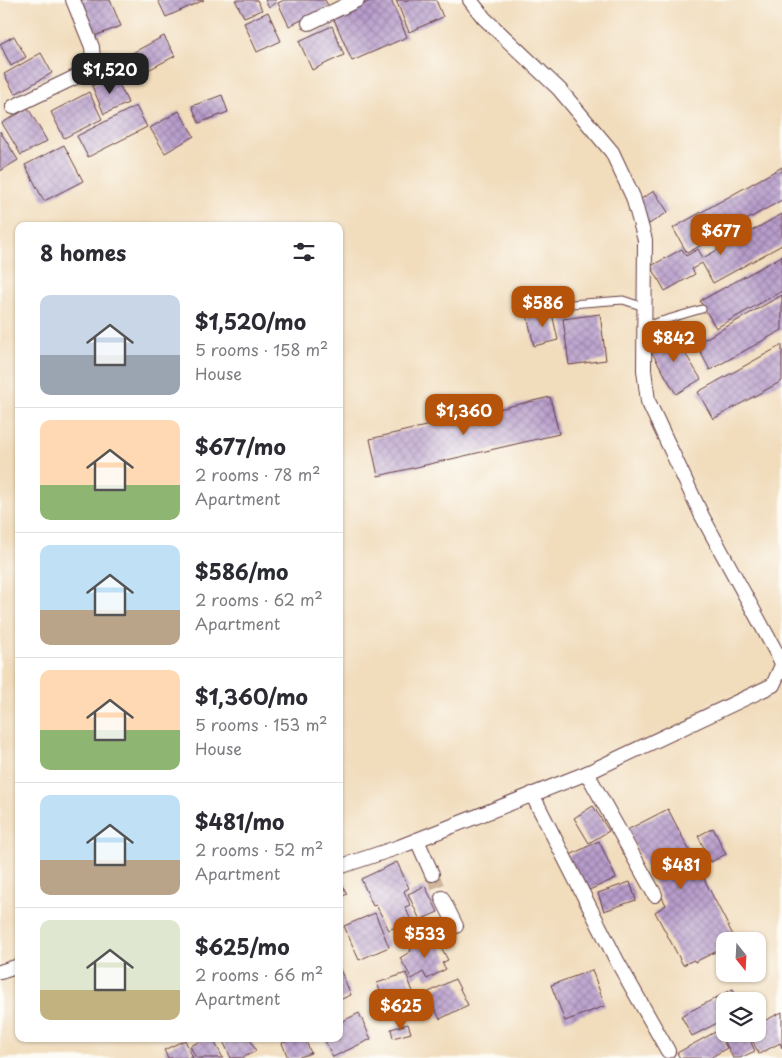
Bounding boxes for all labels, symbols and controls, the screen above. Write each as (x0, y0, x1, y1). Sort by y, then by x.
pin: $1,520 (69, 52, 151, 95)
text: $1,520 (83, 57, 137, 81)
pin: $677 (691, 214, 751, 256)
text: $677 (702, 218, 740, 242)
text: 8 homes (40, 236, 126, 268)
icon: filters (290, 238, 318, 266)
pin: $586 (513, 286, 573, 328)
text: $586 (523, 290, 563, 314)
text: $1,520/mo (195, 305, 306, 337)
icon: home (80, 315, 140, 375)
pin: $842 (644, 320, 704, 363)
text: $842 (653, 325, 695, 349)
text: 5 rooms · 158 m² (195, 337, 328, 361)
text: House (195, 361, 242, 385)
pin: $1,360 (423, 394, 505, 436)
text: $1,360 (436, 398, 492, 422)
text: $677/mo (195, 430, 286, 462)
icon: home (80, 440, 140, 500)
text: 2 rooms · 78 m² (195, 462, 321, 486)
text: Apartment (195, 486, 280, 510)
text: $586/mo (195, 555, 288, 587)
icon: home (80, 565, 140, 625)
text: 2 rooms · 62 m² (195, 587, 323, 611)
text: Apartment (195, 611, 280, 635)
text: $1,360/mo (195, 680, 308, 712)
icon: home (80, 690, 140, 750)
text: 5 rooms · 153 m² (195, 712, 328, 736)
text: House (195, 736, 242, 760)
text: $481/mo (195, 805, 284, 837)
icon: home (80, 815, 140, 875)
text: 2 rooms · 52 m² (195, 837, 323, 861)
pin: $481 (651, 848, 711, 890)
text: $481 (662, 852, 700, 876)
text: Apartment (195, 861, 280, 885)
pin: $533 (395, 916, 455, 959)
text: $533 (404, 921, 446, 945)
text: $625/mo (195, 930, 290, 962)
north arrow (716, 932, 766, 982)
map controls (716, 932, 766, 1042)
icon: home (80, 940, 140, 1000)
text: 2 rooms · 66 m² (195, 962, 323, 986)
text: Apartment (195, 986, 280, 1010)
pin: $625 (371, 988, 431, 1031)
button: layers (716, 992, 766, 1042)
text: $625 (380, 993, 422, 1017)

